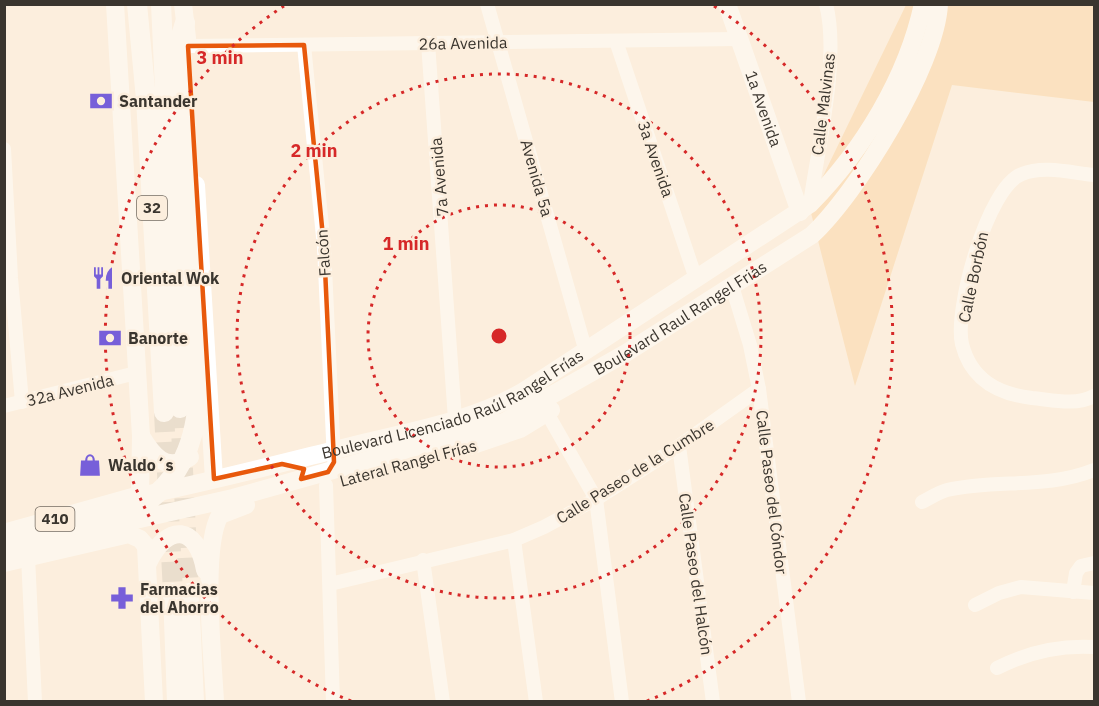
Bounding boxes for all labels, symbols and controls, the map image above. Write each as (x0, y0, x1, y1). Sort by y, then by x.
street label: 26a Avenida (418, 32, 508, 54)
text: 3 min (196, 46, 244, 69)
street label: Calle Malvinas (807, 52, 839, 156)
street label: 1a Avenida (741, 68, 786, 150)
bank icon: Santander (88, 88, 114, 114)
place label: Santander (119, 91, 198, 111)
street label: 3a Avenida (634, 118, 679, 200)
street label: 7a Avenida (426, 136, 452, 217)
street label: Avenida 5a (516, 137, 558, 219)
text: 2 min (290, 139, 338, 162)
road number: 32 (137, 196, 167, 220)
street label: Falcón (311, 229, 335, 277)
street label: Calle Borbón (954, 230, 992, 324)
text: 1 min (382, 232, 430, 255)
street label: Boulevard Raul Rangel Frias (590, 256, 770, 379)
restaurant icon: Oriental Wok (90, 265, 116, 291)
place label: Oriental Wok (121, 268, 220, 288)
bank icon: Banorte (97, 325, 123, 351)
centre of rings (489, 326, 509, 346)
place label: Banorte (128, 328, 188, 348)
street label: Boulevard Licenciado Raúl Rangel Frías (319, 345, 587, 463)
street label: 32a Avenida (24, 369, 116, 410)
street label: Calle Paseo del Cóndor (752, 409, 792, 575)
street label: Calle Paseo de la Cumbre (552, 414, 718, 528)
street label: Lateral Rangel Frías (337, 435, 479, 491)
shop icon: Waldo´s (77, 452, 103, 478)
place label: Waldo´s (108, 455, 173, 475)
street label: Calle Paseo del Halcón (675, 492, 717, 656)
road number: 410 (36, 507, 74, 531)
place label: Farmacias del Ahorro (140, 579, 219, 617)
pharmacy icon: Farmacias del Ahorro (109, 585, 135, 611)

